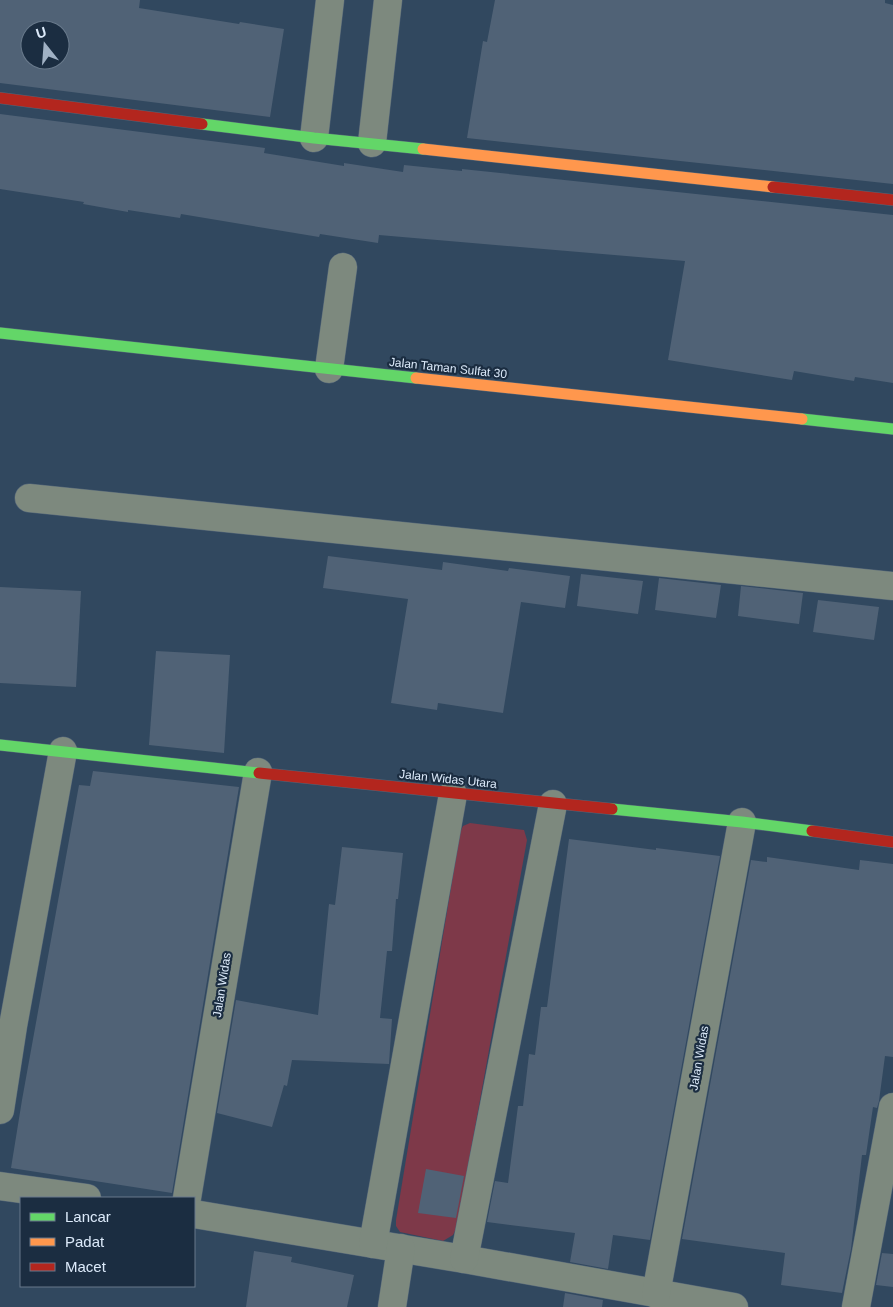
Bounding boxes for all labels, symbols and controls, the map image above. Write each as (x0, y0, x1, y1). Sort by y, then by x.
north arrow (20, 20, 70, 70)
text: U (34, 23, 48, 42)
street label: Jalan Taman Sulfat 30 (388, 355, 508, 381)
street label: Jalan Widas Utara (399, 767, 498, 791)
street label: Jalan Widas (210, 952, 234, 1018)
street label: Jalan Widas (686, 1025, 712, 1091)
legend (20, 1197, 195, 1287)
text: Lancar (65, 1208, 111, 1225)
text: Padat (65, 1233, 105, 1250)
text: Macet (65, 1258, 107, 1275)

